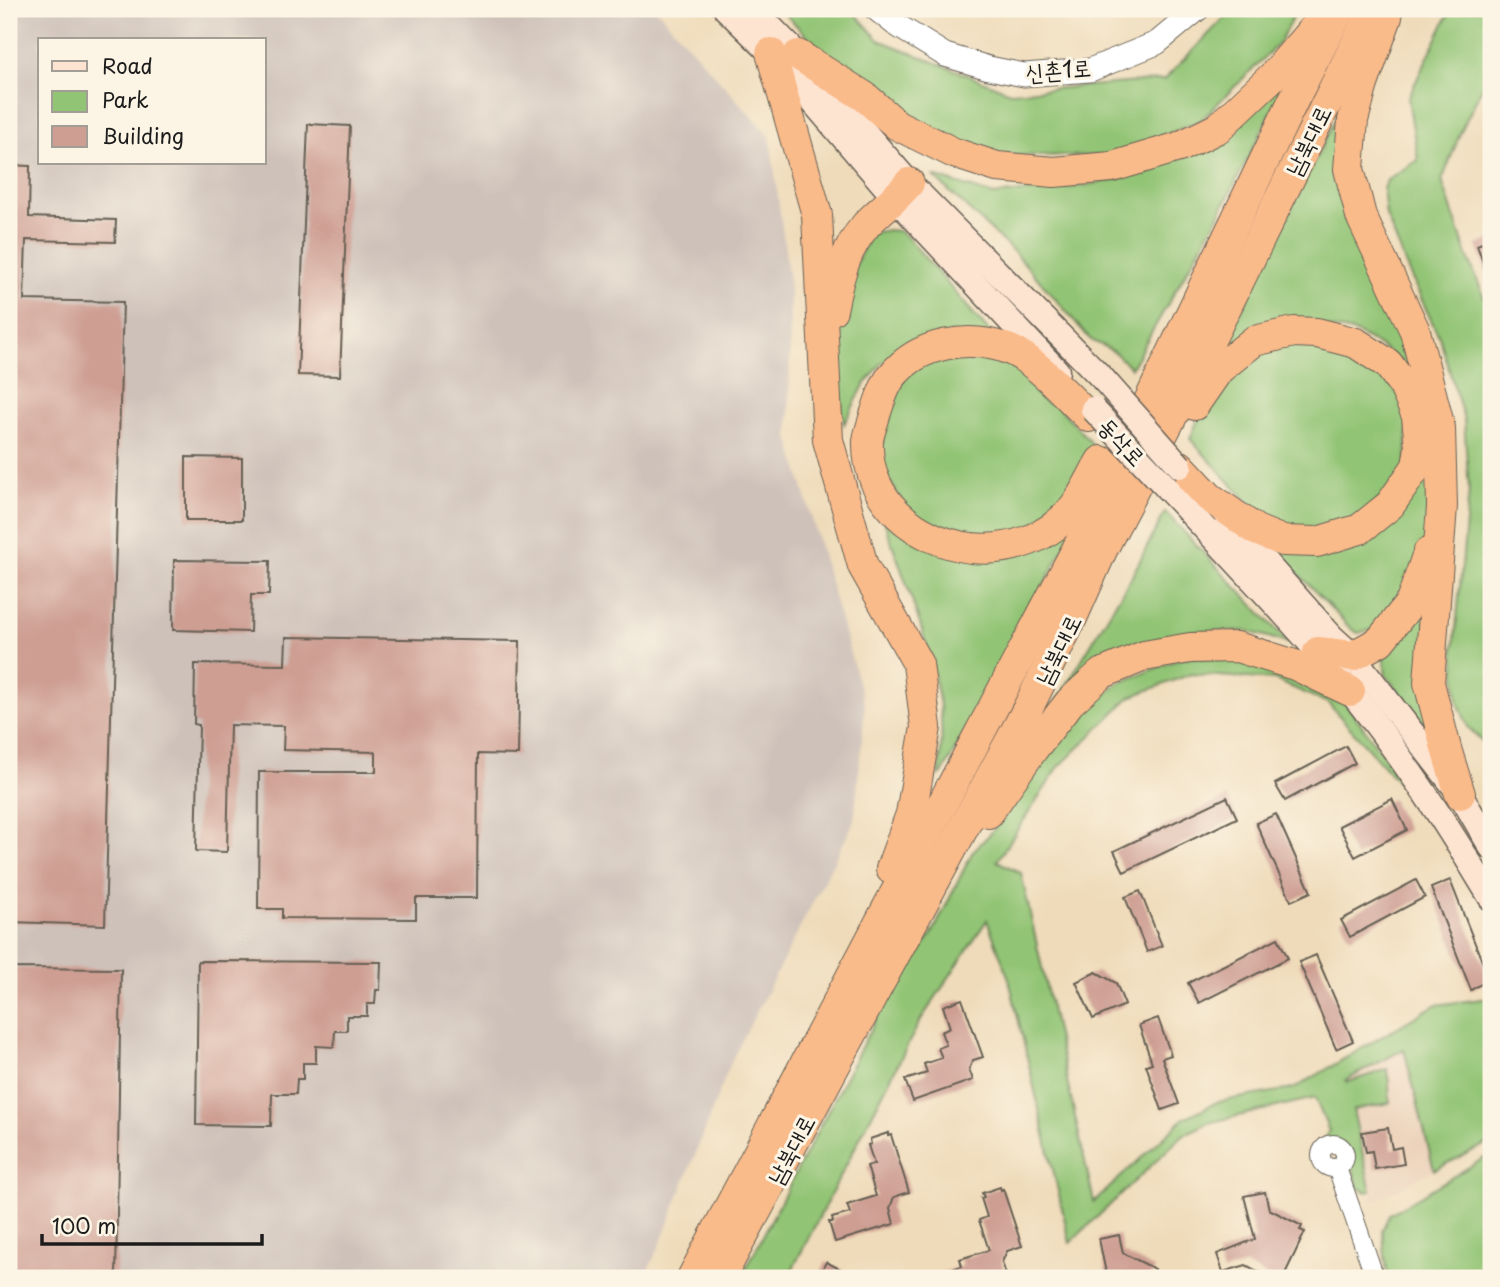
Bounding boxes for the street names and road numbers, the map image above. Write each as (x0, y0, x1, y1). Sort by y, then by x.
street label: 신촌1로 (1024, 49, 1092, 89)
street label: 남북대로 (1275, 99, 1339, 181)
street label: 동삭로 (1091, 409, 1155, 473)
street label: 남북대로 (1025, 608, 1089, 690)
street label: 남북대로 (757, 1108, 823, 1190)

